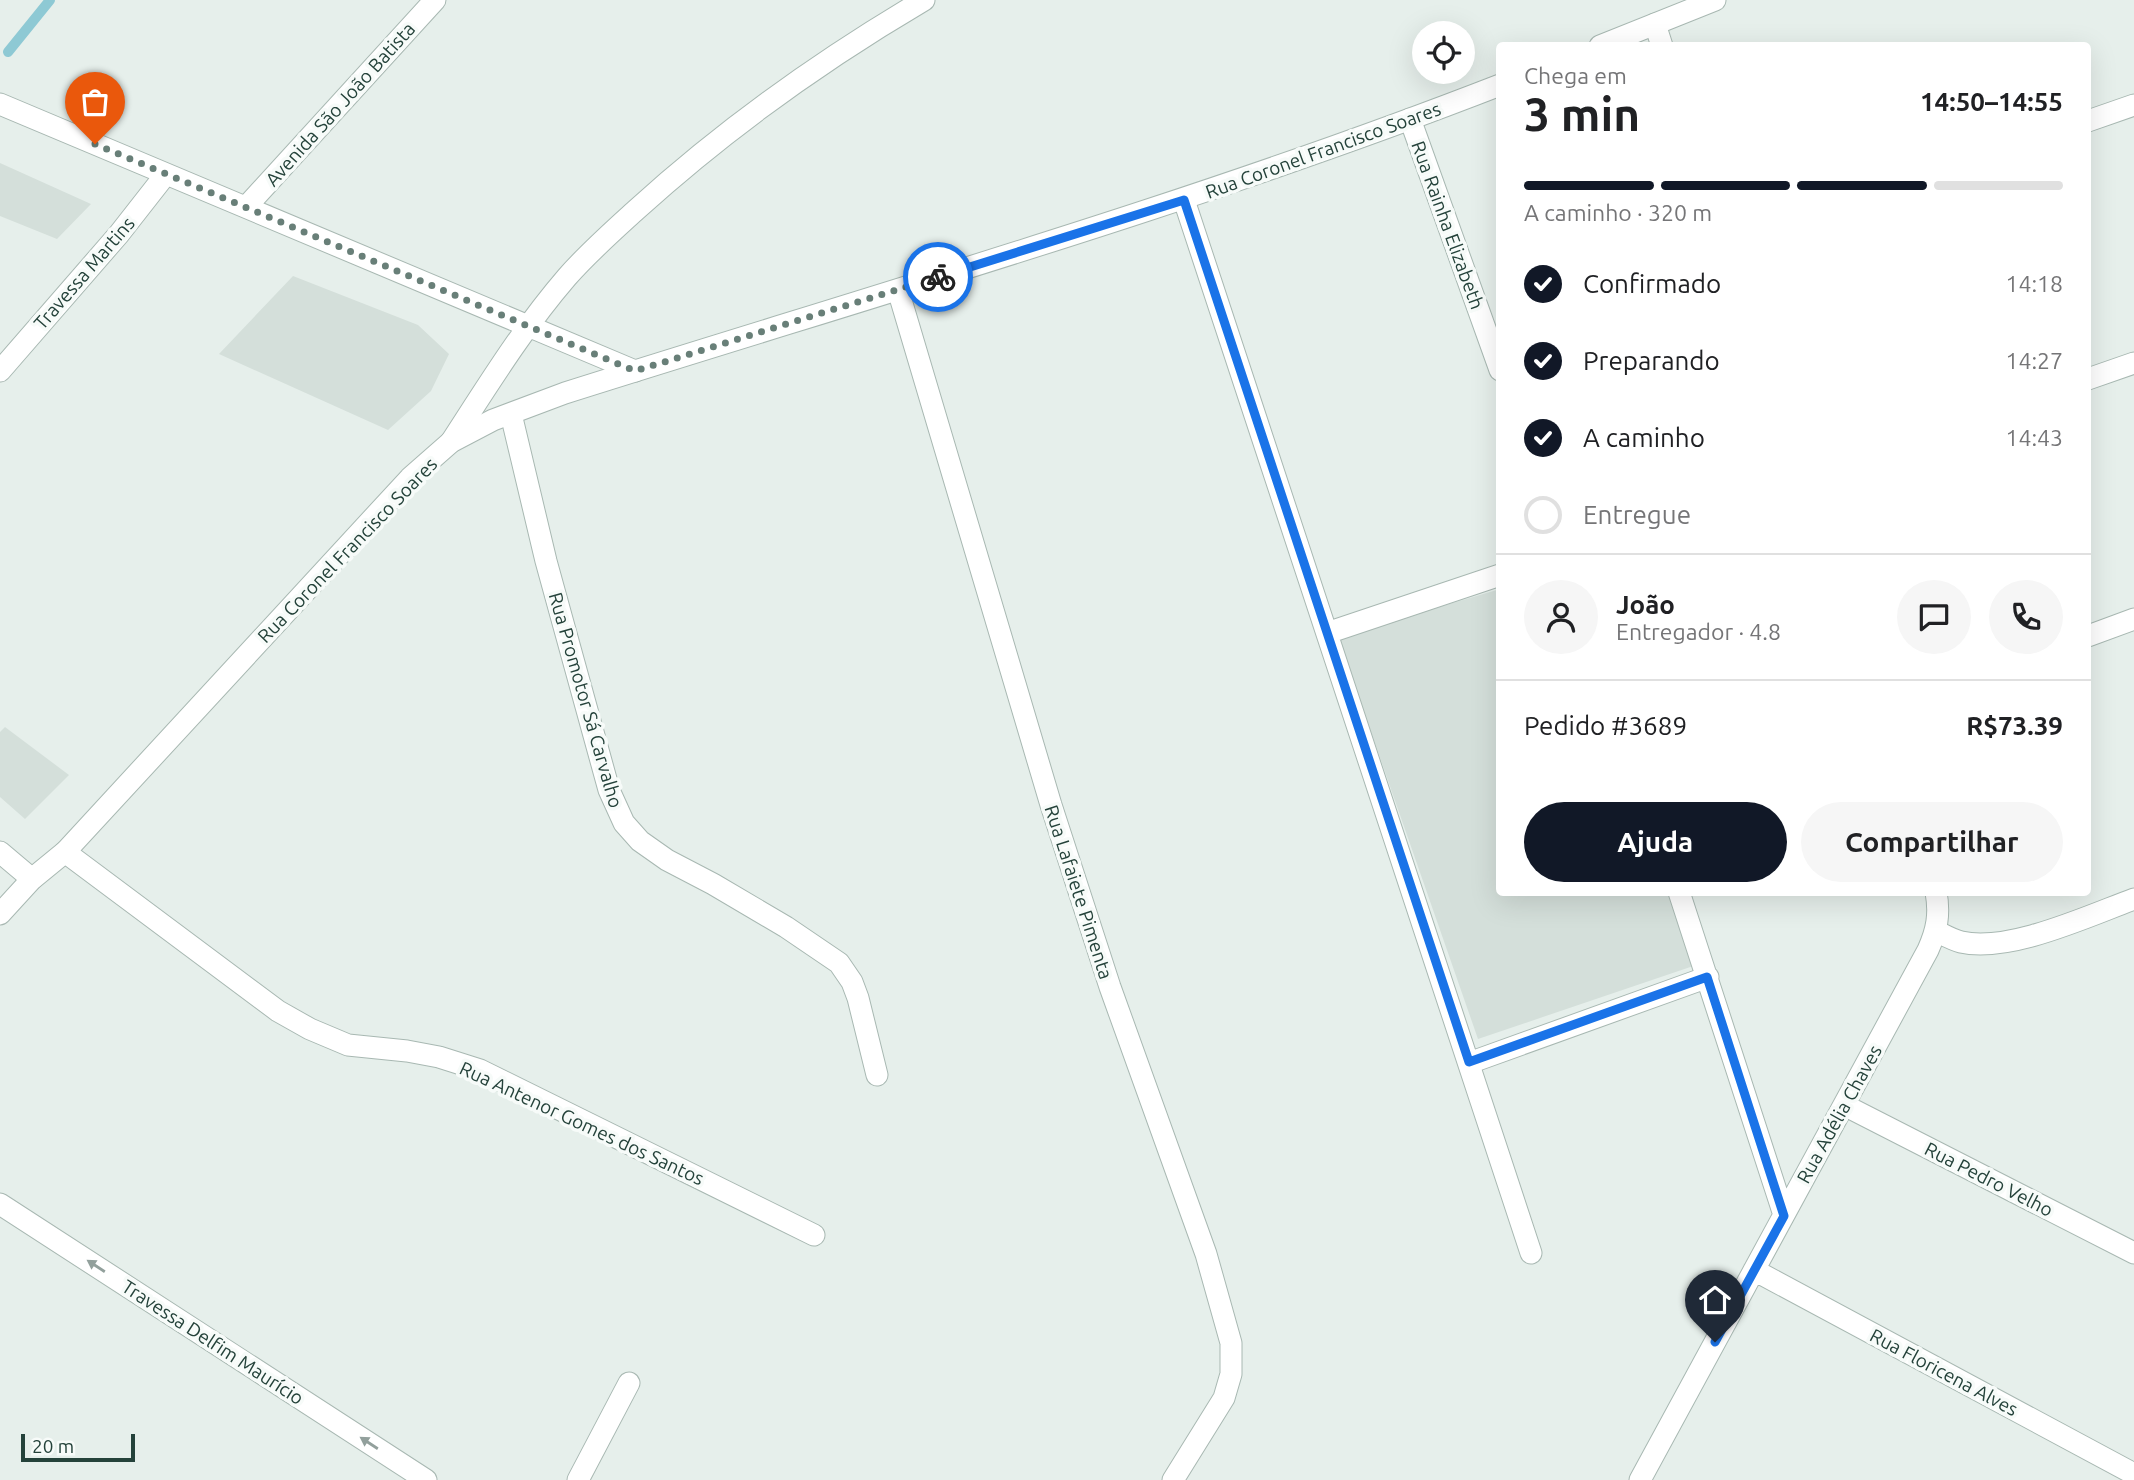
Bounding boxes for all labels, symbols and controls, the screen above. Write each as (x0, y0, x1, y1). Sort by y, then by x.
street label: Avenida São João Batista (261, 18, 419, 190)
map controls (1412, 21, 1475, 84)
button: locate (1412, 21, 1475, 84)
text: Chega em (1524, 63, 1627, 88)
pin (65, 72, 125, 144)
icon: bag (76, 83, 114, 121)
text: 14:50–14:55 (1920, 87, 2063, 116)
text: 3 min (1524, 88, 1640, 140)
street label: Rua Coronel Francisco Soares (1202, 97, 1444, 203)
street label: Rua Rainha Elizabeth (1407, 138, 1489, 312)
text: A caminho · 320 m (1524, 200, 1712, 225)
street label: Travessa Martins (29, 212, 139, 334)
courier (903, 242, 973, 312)
icon: bike (919, 258, 957, 296)
icon: check (1524, 265, 1562, 303)
text: Confirmado (1583, 269, 1721, 298)
text: 14:18 (2005, 271, 2063, 296)
icon: check (1524, 342, 1562, 380)
text: Preparando (1583, 346, 1720, 375)
text: 14:27 (2005, 348, 2063, 373)
icon: check (1524, 419, 1562, 457)
text: A caminho (1583, 423, 1705, 452)
text: 14:43 (2005, 425, 2063, 450)
street label: Rua Coronel Francisco Soares (253, 453, 441, 647)
text: Entregue (1583, 500, 1691, 529)
button: person (1524, 580, 1598, 654)
button: chat (1897, 580, 1971, 654)
button: phone (1989, 580, 2063, 654)
street label: Rua Promotor Sá Carvalho (545, 590, 627, 810)
text: João (1616, 590, 1675, 619)
text: Entregador · 4.8 (1616, 619, 1781, 644)
text: Pedido #3689 (1524, 711, 1687, 740)
text: R$73.39 (1966, 711, 2063, 740)
street label: Rua Lafaiete Pimenta (1040, 802, 1118, 982)
button: Ajuda (1524, 802, 1787, 882)
button: Compartilhar (1801, 802, 2063, 882)
street label: Rua Adélia Chaves (1792, 1041, 1886, 1187)
street label: Rua Antenor Gomes dos Santos (456, 1057, 708, 1189)
street label: Rua Pedro Velho (1921, 1137, 2057, 1221)
one-way arrow (86, 1259, 105, 1272)
pin (1685, 1270, 1745, 1342)
street label: Travessa Delfim Maurício (118, 1275, 308, 1409)
icon: home (1696, 1281, 1734, 1319)
street label: Rua Floricena Alves (1866, 1324, 2022, 1420)
scale bar (21, 1431, 135, 1463)
text: 20 m (32, 1435, 74, 1457)
one-way arrow (359, 1437, 378, 1450)

